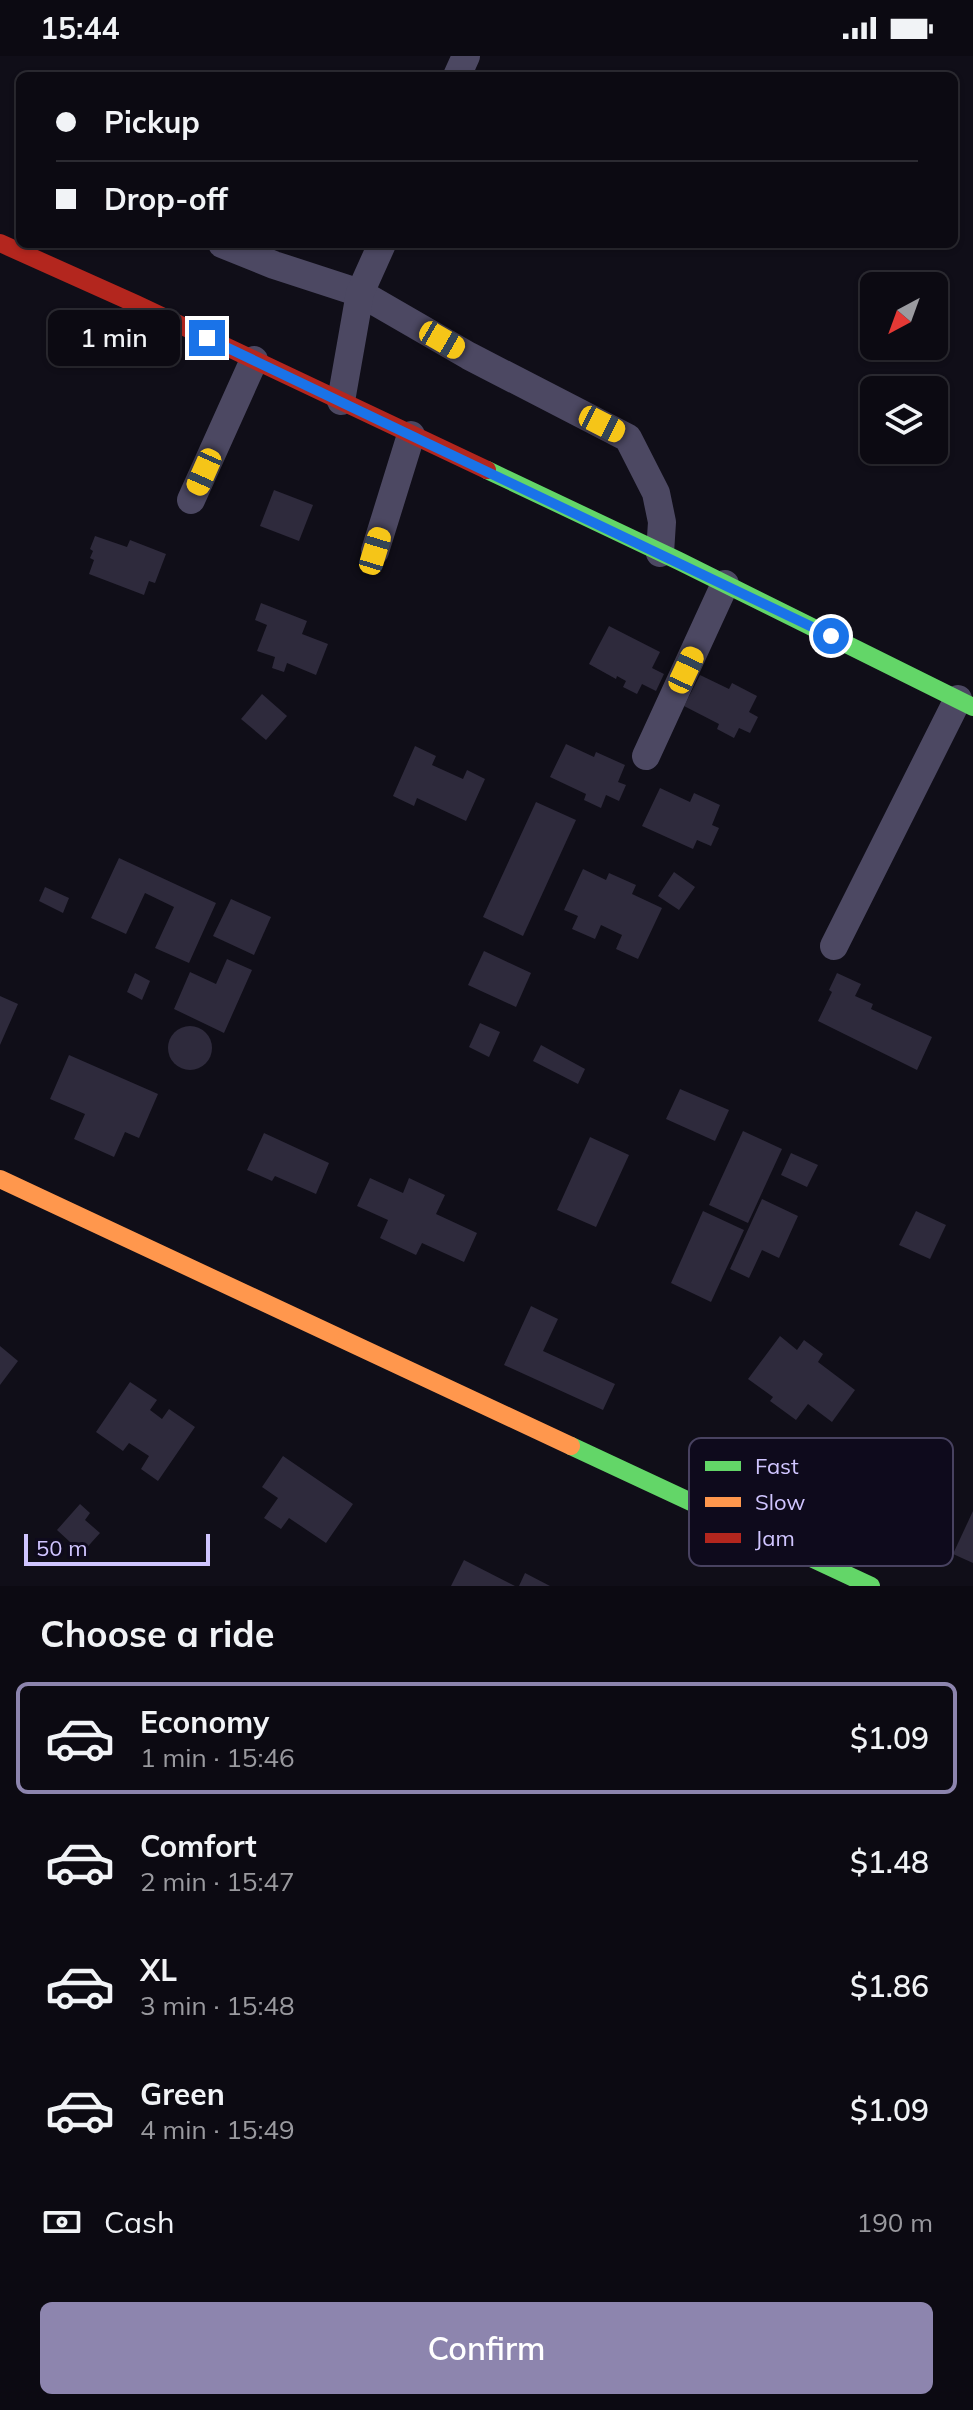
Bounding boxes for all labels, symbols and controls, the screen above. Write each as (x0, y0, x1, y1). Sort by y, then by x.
text: 15:44 (40, 9, 119, 47)
text: Pickup (104, 103, 200, 141)
text: Drop-off (104, 180, 228, 218)
north arrow (860, 272, 948, 360)
map controls (860, 272, 948, 464)
callout: 1 min (47, 310, 179, 366)
car (415, 318, 469, 362)
route end (189, 320, 225, 356)
text: 1 min (80, 321, 148, 354)
button: layers (860, 376, 948, 464)
car (575, 402, 629, 446)
car (183, 445, 225, 499)
car (357, 525, 393, 577)
route start (813, 618, 849, 654)
car (665, 643, 707, 697)
legend (689, 1438, 953, 1566)
text: Fast (755, 1452, 799, 1480)
text: Slow (755, 1488, 805, 1516)
text: Jam (755, 1524, 795, 1552)
scale bar (24, 1530, 210, 1566)
text: 50 m (36, 1534, 87, 1562)
text: Choose a ride (40, 1611, 274, 1656)
icon: car (44, 1702, 116, 1774)
text: Economy (140, 1703, 269, 1741)
text: $1.09 (850, 1719, 929, 1757)
text: 1 min · 15:46 (140, 1741, 295, 1774)
icon: car (44, 1826, 116, 1898)
text: Comfort (140, 1827, 257, 1865)
text: $1.48 (850, 1843, 929, 1881)
text: 2 min · 15:47 (140, 1865, 295, 1898)
icon: car (44, 1950, 116, 2022)
text: XL (140, 1951, 177, 1989)
text: $1.86 (850, 1967, 929, 2005)
text: 3 min · 15:48 (140, 1989, 295, 2022)
icon: car (44, 2074, 116, 2146)
text: Green (140, 2075, 225, 2113)
text: $1.09 (850, 2091, 929, 2129)
text: 4 min · 15:49 (140, 2113, 295, 2146)
icon: cash (40, 2200, 84, 2244)
text: Cash (104, 2203, 175, 2241)
text: 190 m (857, 2206, 933, 2239)
button: Confirm (40, 2302, 933, 2394)

